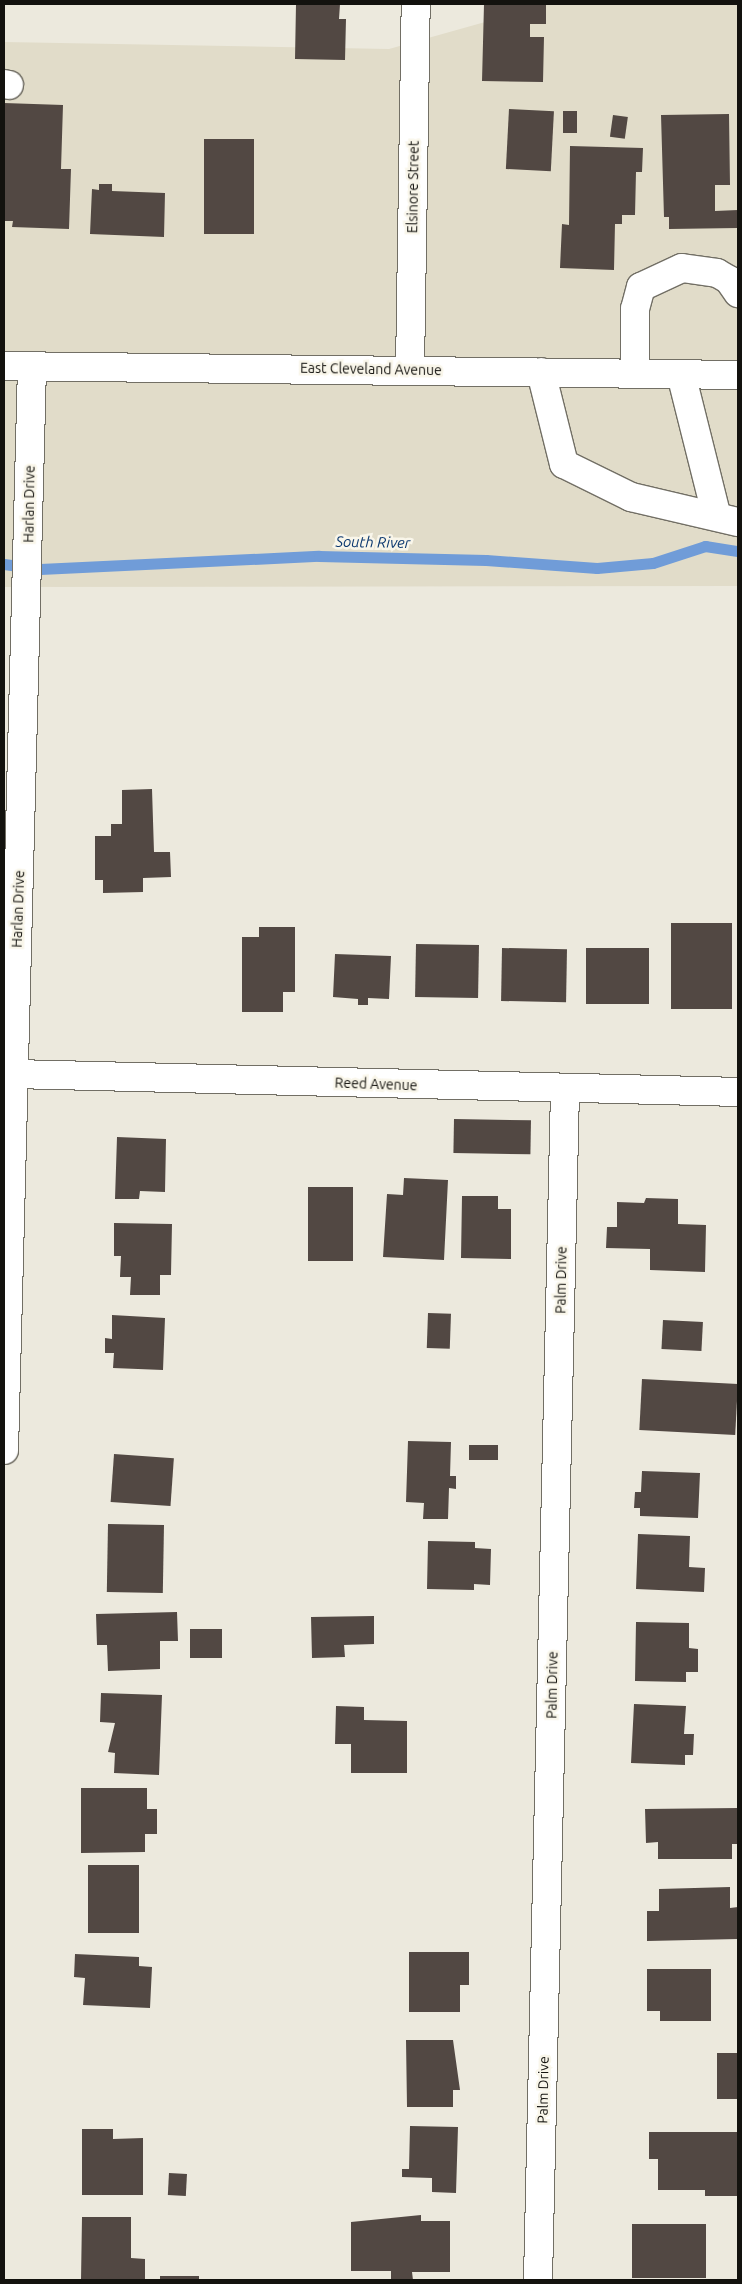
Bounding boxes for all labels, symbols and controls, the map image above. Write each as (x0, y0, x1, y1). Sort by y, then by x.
street label: Elsinore Street (404, 141, 422, 233)
street label: East Cleveland Avenue (300, 359, 442, 379)
street label: Harlan Drive (20, 465, 38, 543)
water label: South River (335, 532, 411, 552)
street label: Harlan Drive (8, 870, 28, 948)
street label: Reed Avenue (334, 1074, 418, 1094)
street label: Palm Drive (552, 1246, 570, 1314)
street label: Palm Drive (543, 1651, 561, 1719)
street label: Palm Drive (534, 2056, 552, 2124)

